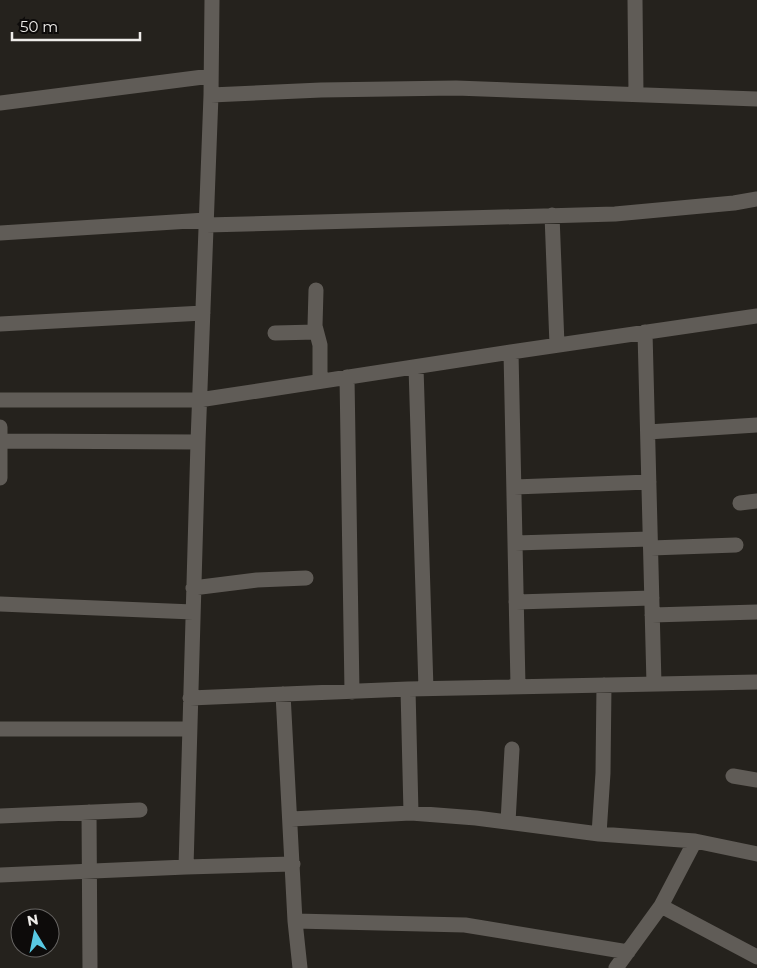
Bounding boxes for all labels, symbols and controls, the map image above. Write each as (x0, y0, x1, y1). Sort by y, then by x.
scale bar (12, 10, 140, 42)
text: 50 m (20, 17, 58, 36)
north arrow (10, 908, 60, 958)
text: N (26, 910, 40, 930)

